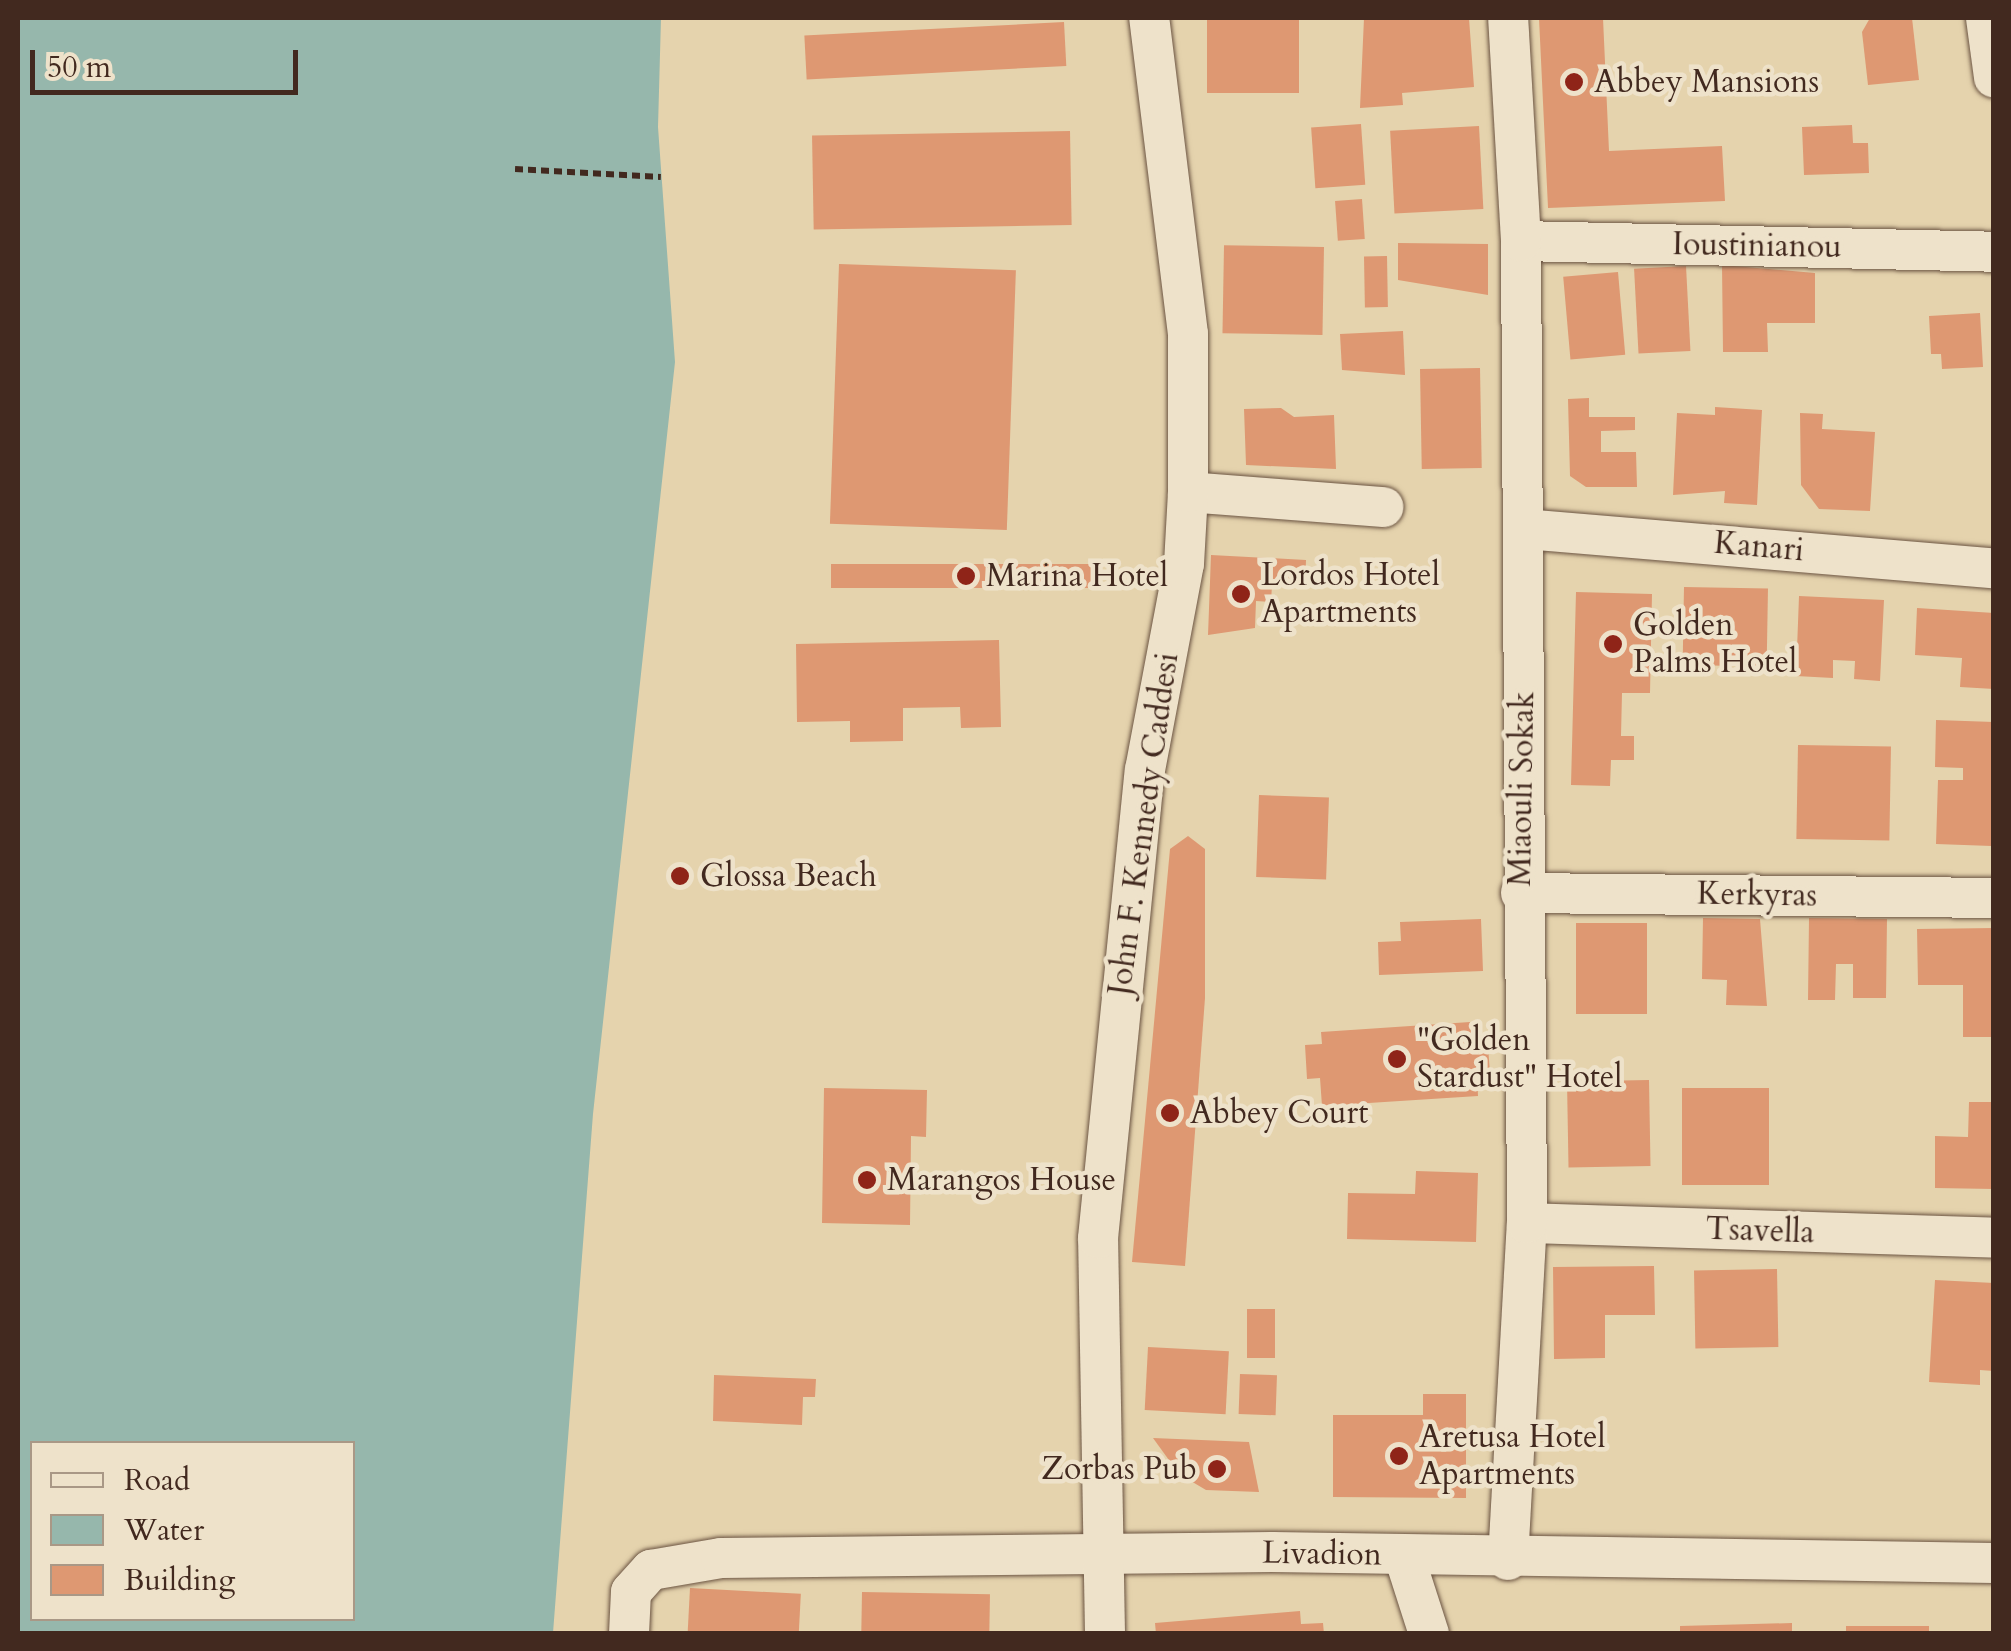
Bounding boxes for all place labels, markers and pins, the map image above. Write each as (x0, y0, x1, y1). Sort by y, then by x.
place label: Abbey Mansions (1594, 63, 1819, 101)
marker: Abbey Mansions (1563, 71, 1585, 93)
place label: Marina Hotel (986, 557, 1168, 595)
place label: Lordos Hotel Apartments (1261, 557, 1440, 632)
marker: Marina Hotel (955, 565, 977, 587)
marker: Lordos Hotel Apartments (1230, 583, 1252, 605)
place label: Golden Palms Hotel (1633, 607, 1797, 682)
marker: Golden Palms Hotel (1602, 633, 1624, 655)
place label: Glossa Beach (700, 857, 877, 895)
marker: Glossa Beach (669, 865, 691, 887)
place label: "Golden Stardust" Hotel (1417, 1022, 1622, 1097)
marker: "Golden Stardust" Hotel (1386, 1048, 1408, 1070)
place label: Abbey Court (1190, 1094, 1368, 1132)
marker: Abbey Court (1159, 1102, 1181, 1124)
place label: Marangos House (887, 1161, 1116, 1199)
marker: Marangos House (856, 1169, 878, 1191)
place label: Aretusa Hotel Apartments (1419, 1419, 1606, 1494)
marker: Aretusa Hotel Apartments (1388, 1445, 1410, 1467)
place label: Zorbas Pub (1041, 1450, 1197, 1488)
marker: Zorbas Pub (1206, 1458, 1228, 1480)

